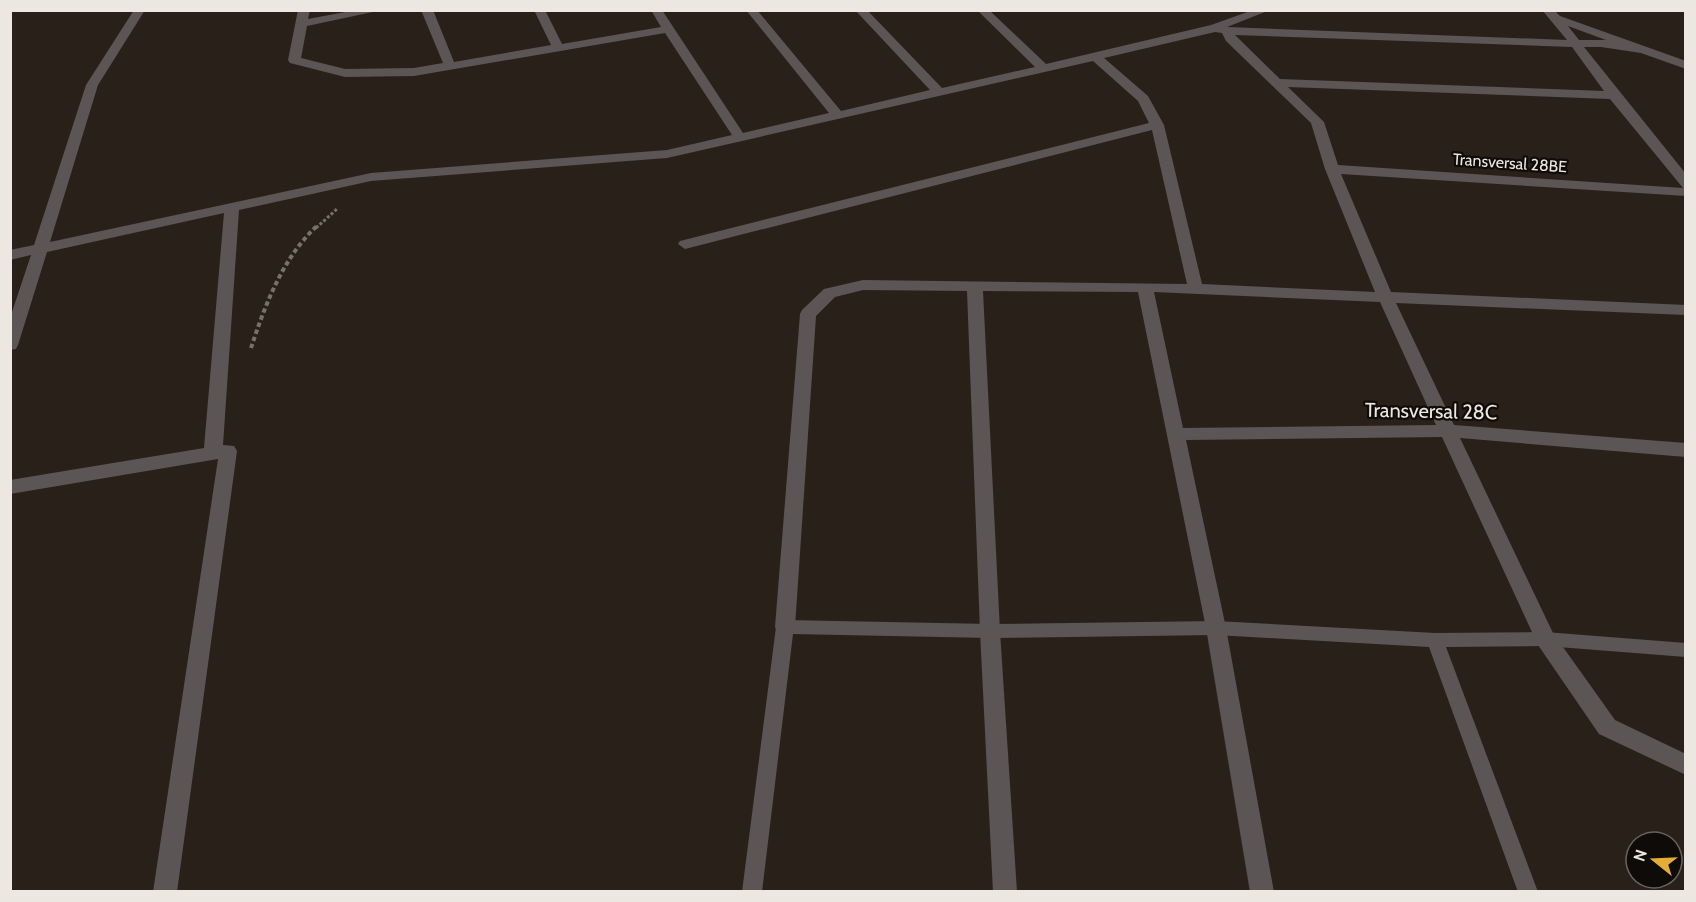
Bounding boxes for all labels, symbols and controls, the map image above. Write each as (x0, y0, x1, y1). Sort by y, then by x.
street label: Transversal 28BE (1452, 150, 1568, 176)
street label: Transversal 28C (1365, 398, 1497, 424)
north arrow (1624, 830, 1684, 890)
text: N (1629, 847, 1651, 864)

